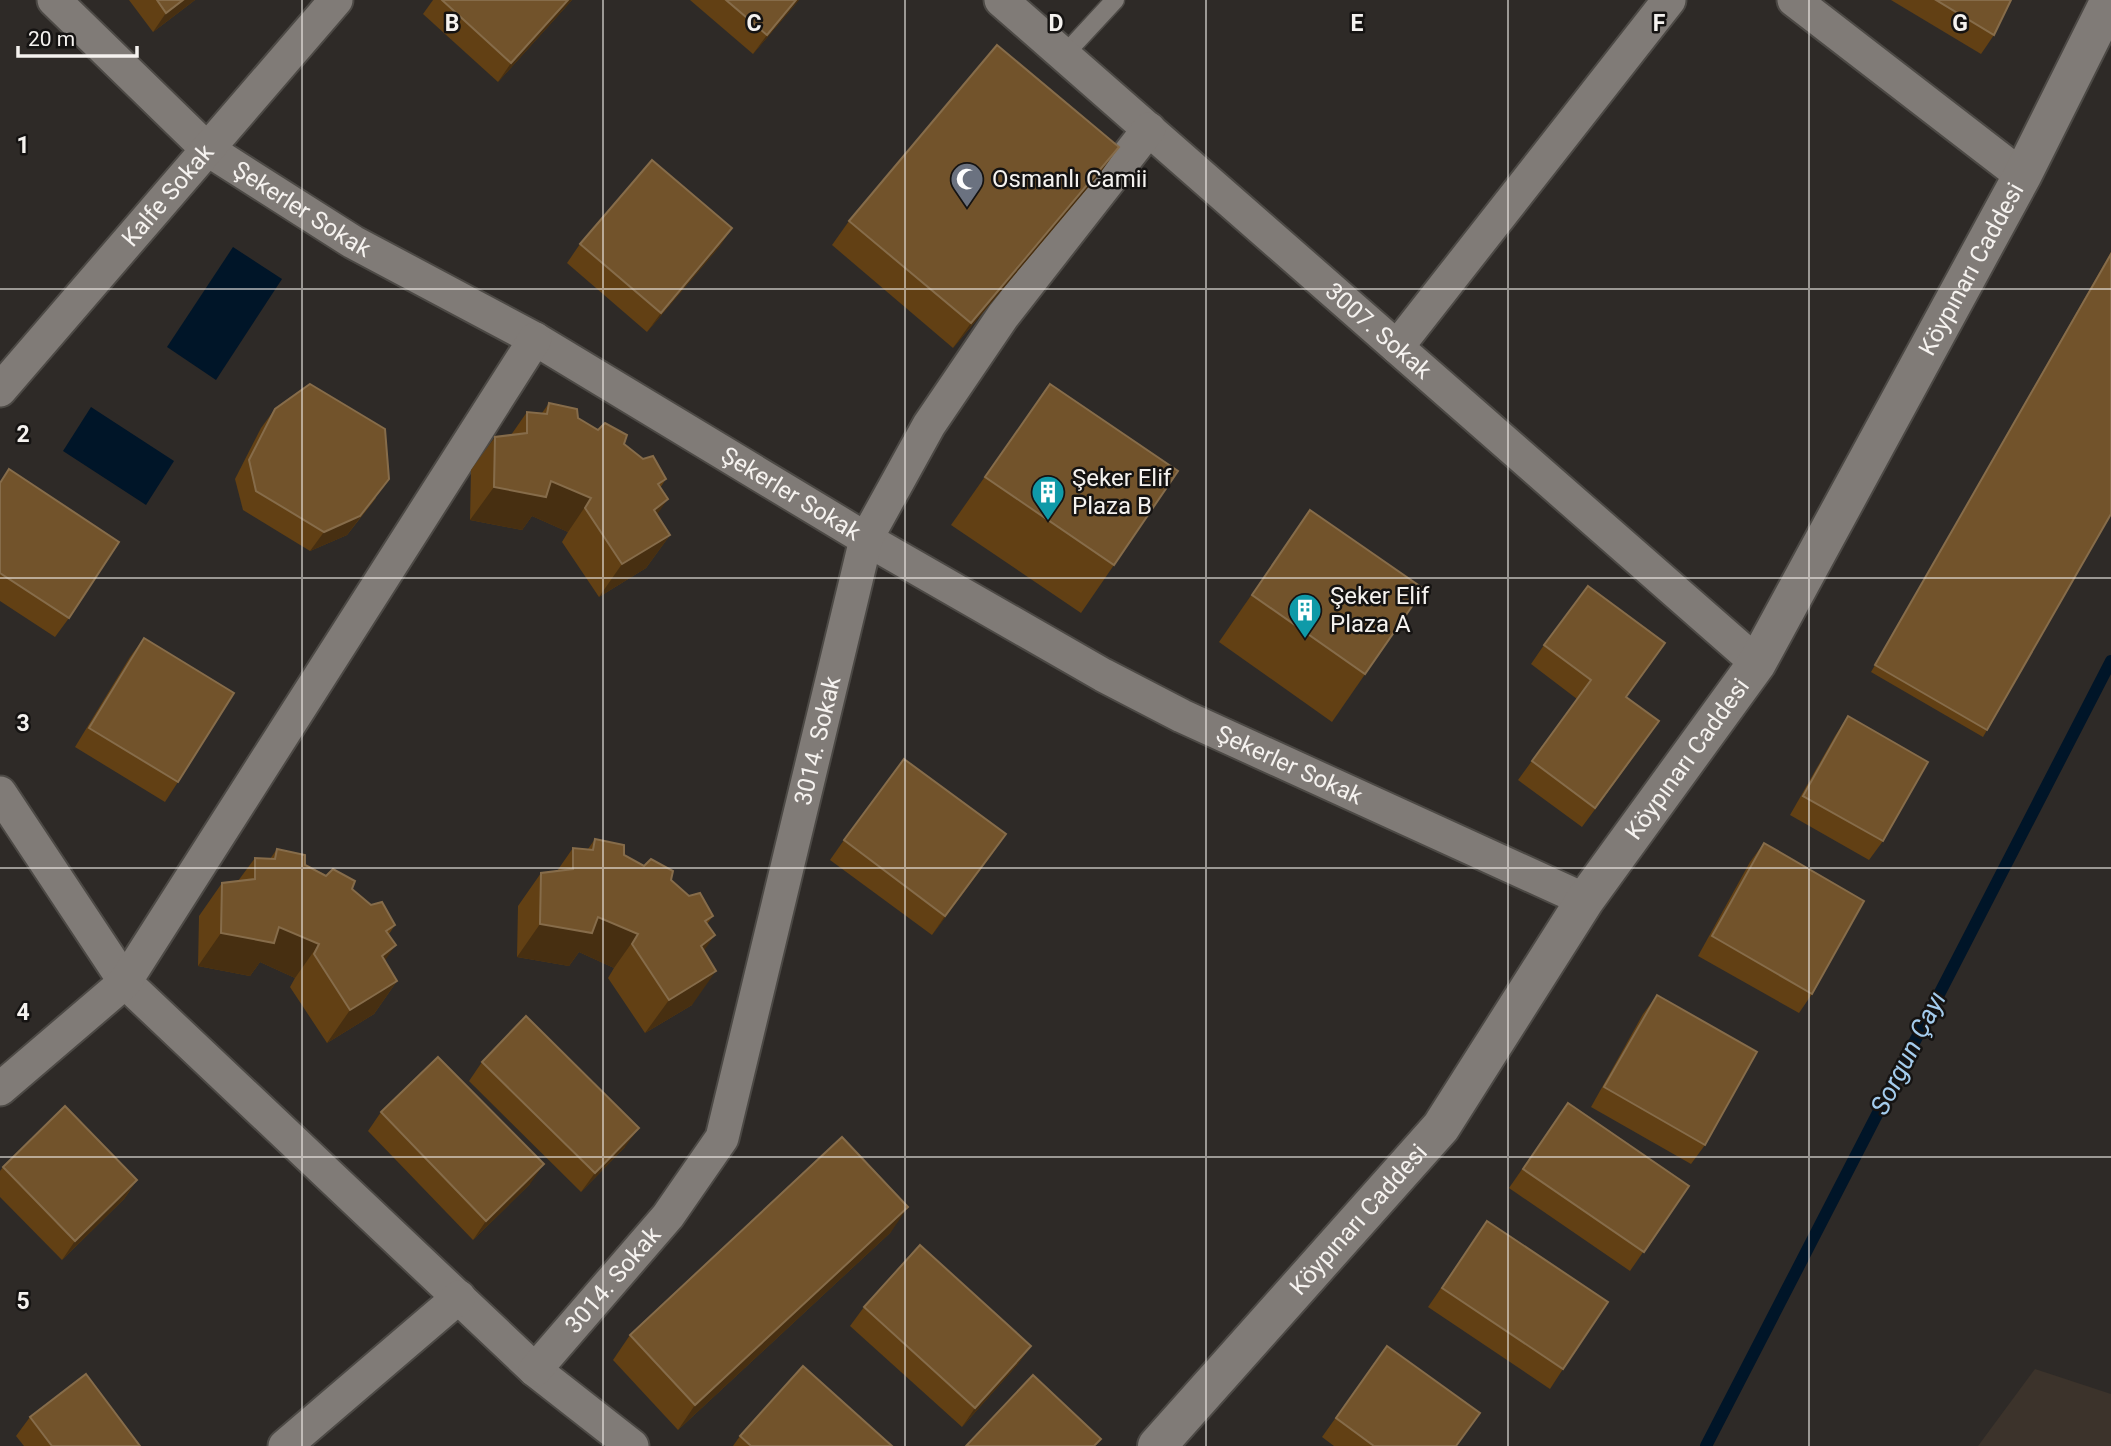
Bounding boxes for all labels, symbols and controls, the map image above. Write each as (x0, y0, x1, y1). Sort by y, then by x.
text: B (445, 10, 459, 37)
text: C (746, 10, 762, 37)
text: D (1049, 10, 1063, 37)
text: E (1351, 10, 1364, 37)
text: F (1653, 10, 1666, 37)
text: G (1952, 10, 1968, 37)
scale bar (18, 14, 136, 58)
text: 20 m (28, 27, 75, 51)
text: 1 (16, 132, 30, 159)
street label: Kalfe Sokak (116, 138, 220, 252)
street label: Şekerler Sokak (228, 155, 376, 263)
mosque icon: Osmanlı Camii (948, 160, 986, 209)
place label: Osmanlı Camii (992, 165, 1147, 193)
street label: Köypınarı Caddesi (1913, 178, 2029, 360)
street label: 3007. Sokak (1320, 277, 1438, 385)
text: 2 (16, 421, 30, 448)
street label: Şekerler Sokak (716, 441, 866, 547)
place label: Şeker Elif Plaza B (1072, 464, 1172, 520)
building icon: Şeker Elif Plaza B (1029, 473, 1067, 522)
place label: Şeker Elif Plaza A (1330, 582, 1430, 638)
building icon: Şeker Elif Plaza A (1286, 591, 1324, 640)
street label: 3014. Sokak (789, 673, 847, 808)
street label: Köypınarı Caddesi (1619, 673, 1755, 845)
text: 3 (16, 710, 30, 737)
street label: Şekerler Sokak (1212, 720, 1368, 811)
water label: Sorgun Çayı (1864, 986, 1952, 1120)
text: 4 (16, 999, 30, 1026)
street label: Köypınarı Caddesi (1284, 1139, 1433, 1301)
street label: 3014. Sokak (559, 1220, 667, 1339)
text: 5 (16, 1288, 30, 1315)

